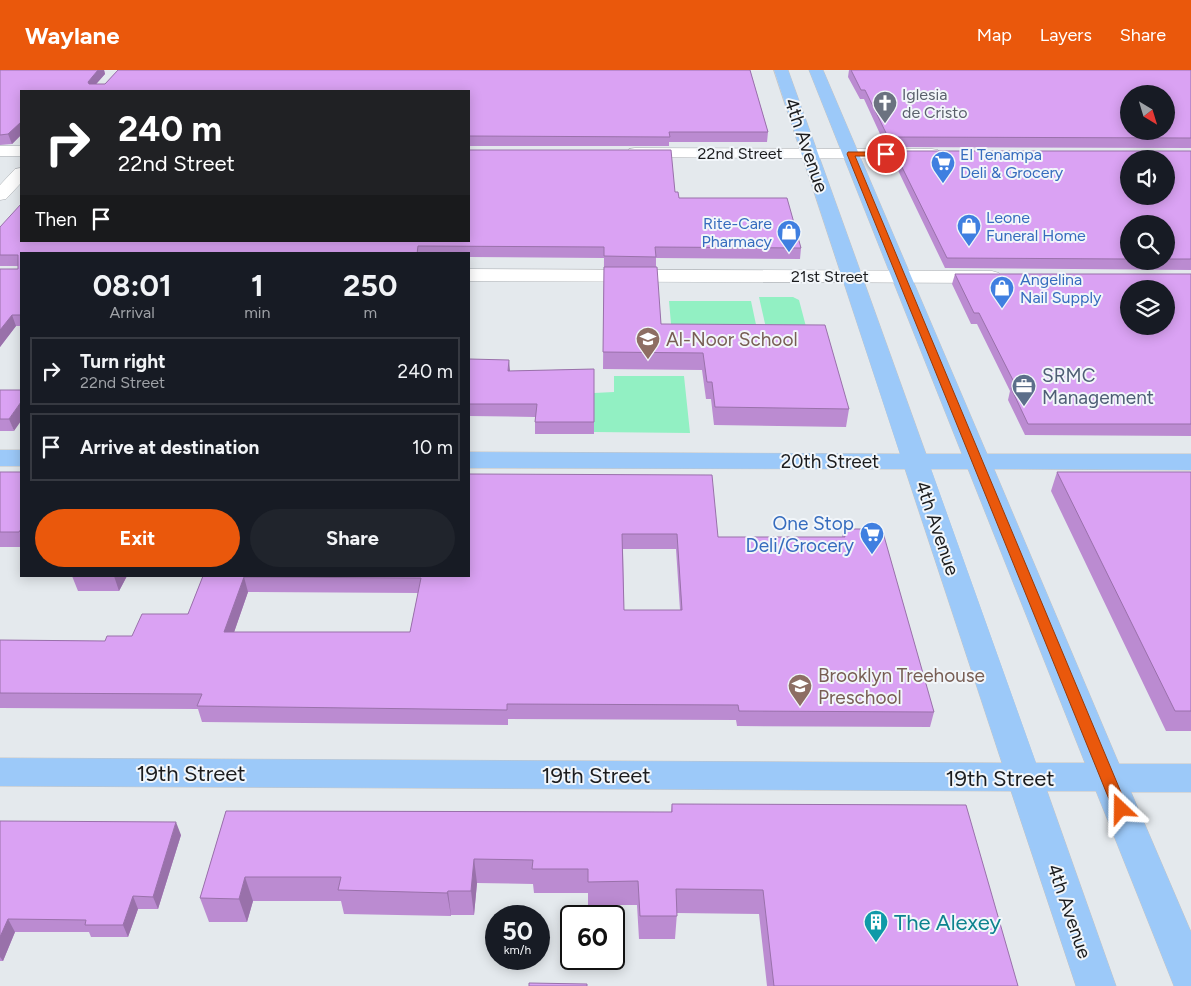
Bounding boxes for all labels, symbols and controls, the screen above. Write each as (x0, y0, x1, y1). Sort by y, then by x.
text: Waylane (25, 21, 120, 50)
text: Map (977, 24, 1012, 46)
text: Layers (1040, 24, 1092, 46)
text: Share (1120, 24, 1166, 46)
place label: Iglesia de Cristo (902, 85, 967, 122)
north arrow (1120, 85, 1175, 140)
map controls (1120, 85, 1175, 335)
church icon: Iglesia de Cristo (872, 90, 898, 124)
street label: 4th Avenue (780, 95, 833, 195)
text: 240 m (118, 108, 222, 150)
icon: right (35, 110, 100, 175)
pin (865, 133, 907, 175)
icon: arrive (872, 140, 900, 168)
street label: 22nd Street (698, 144, 782, 163)
place label: El Tenampa Deli & Grocery (960, 145, 1064, 182)
text: 22nd Street (118, 150, 235, 177)
supermarket icon: El Tenampa Deli & Grocery (930, 150, 956, 184)
button: sound (1120, 150, 1175, 205)
icon: arrive (87, 205, 115, 233)
text: Then (35, 208, 77, 231)
place label: Leone Funeral Home (986, 208, 1086, 245)
shop icon: Leone Funeral Home (956, 213, 982, 247)
place label: Rite-Care Pharmacy (702, 214, 773, 251)
button: search (1120, 215, 1175, 270)
shop icon: Rite-Care Pharmacy (776, 219, 802, 253)
text: 08:01 (93, 267, 172, 304)
text: 1 (251, 267, 264, 304)
text: 250 (343, 267, 397, 304)
street label: 21st Street (791, 267, 869, 286)
place label: Angelina Nail Supply (1020, 270, 1102, 307)
shop icon: Angelina Nail Supply (989, 275, 1015, 309)
button: layers (1120, 280, 1175, 335)
text: Arrival (110, 303, 155, 322)
text: min (244, 303, 270, 322)
text: m (363, 303, 377, 322)
school or university icon: Al-Noor School (635, 326, 661, 360)
place label: Al-Noor School (666, 328, 798, 351)
text: Turn right (80, 350, 166, 373)
icon: right (37, 357, 65, 385)
text: 240 m (398, 360, 453, 383)
place label: SRMC Management (1042, 364, 1154, 409)
text: 22nd Street (80, 373, 165, 392)
office icon: SRMC Management (1011, 373, 1037, 407)
icon: arrive (37, 433, 65, 461)
text: Arrive at destination (80, 436, 259, 459)
text: 10 m (412, 436, 453, 459)
street label: 20th Street (781, 450, 879, 473)
street label: 4th Avenue (911, 478, 964, 578)
button: Exit (35, 509, 240, 567)
button: Share (250, 509, 455, 567)
place label: One Stop Deli/Grocery (746, 512, 854, 557)
supermarket icon: One Stop Deli/Grocery (859, 521, 885, 555)
place label: Brooklyn Treehouse Preschool (818, 664, 985, 709)
school or university icon: Brooklyn Treehouse Preschool (787, 673, 813, 707)
street label: 19th Street (136, 760, 246, 787)
street label: 19th Street (541, 762, 651, 789)
street label: 19th Street (945, 765, 1055, 792)
position arrow (1094, 782, 1146, 834)
street label: 4th Avenue (1043, 861, 1096, 961)
speed limit sign: 60 (560, 905, 625, 970)
building icon: The Alexey (863, 909, 889, 943)
place label: The Alexey (894, 909, 1002, 936)
text: 50 (502, 916, 533, 946)
text: km/h (504, 943, 531, 957)

